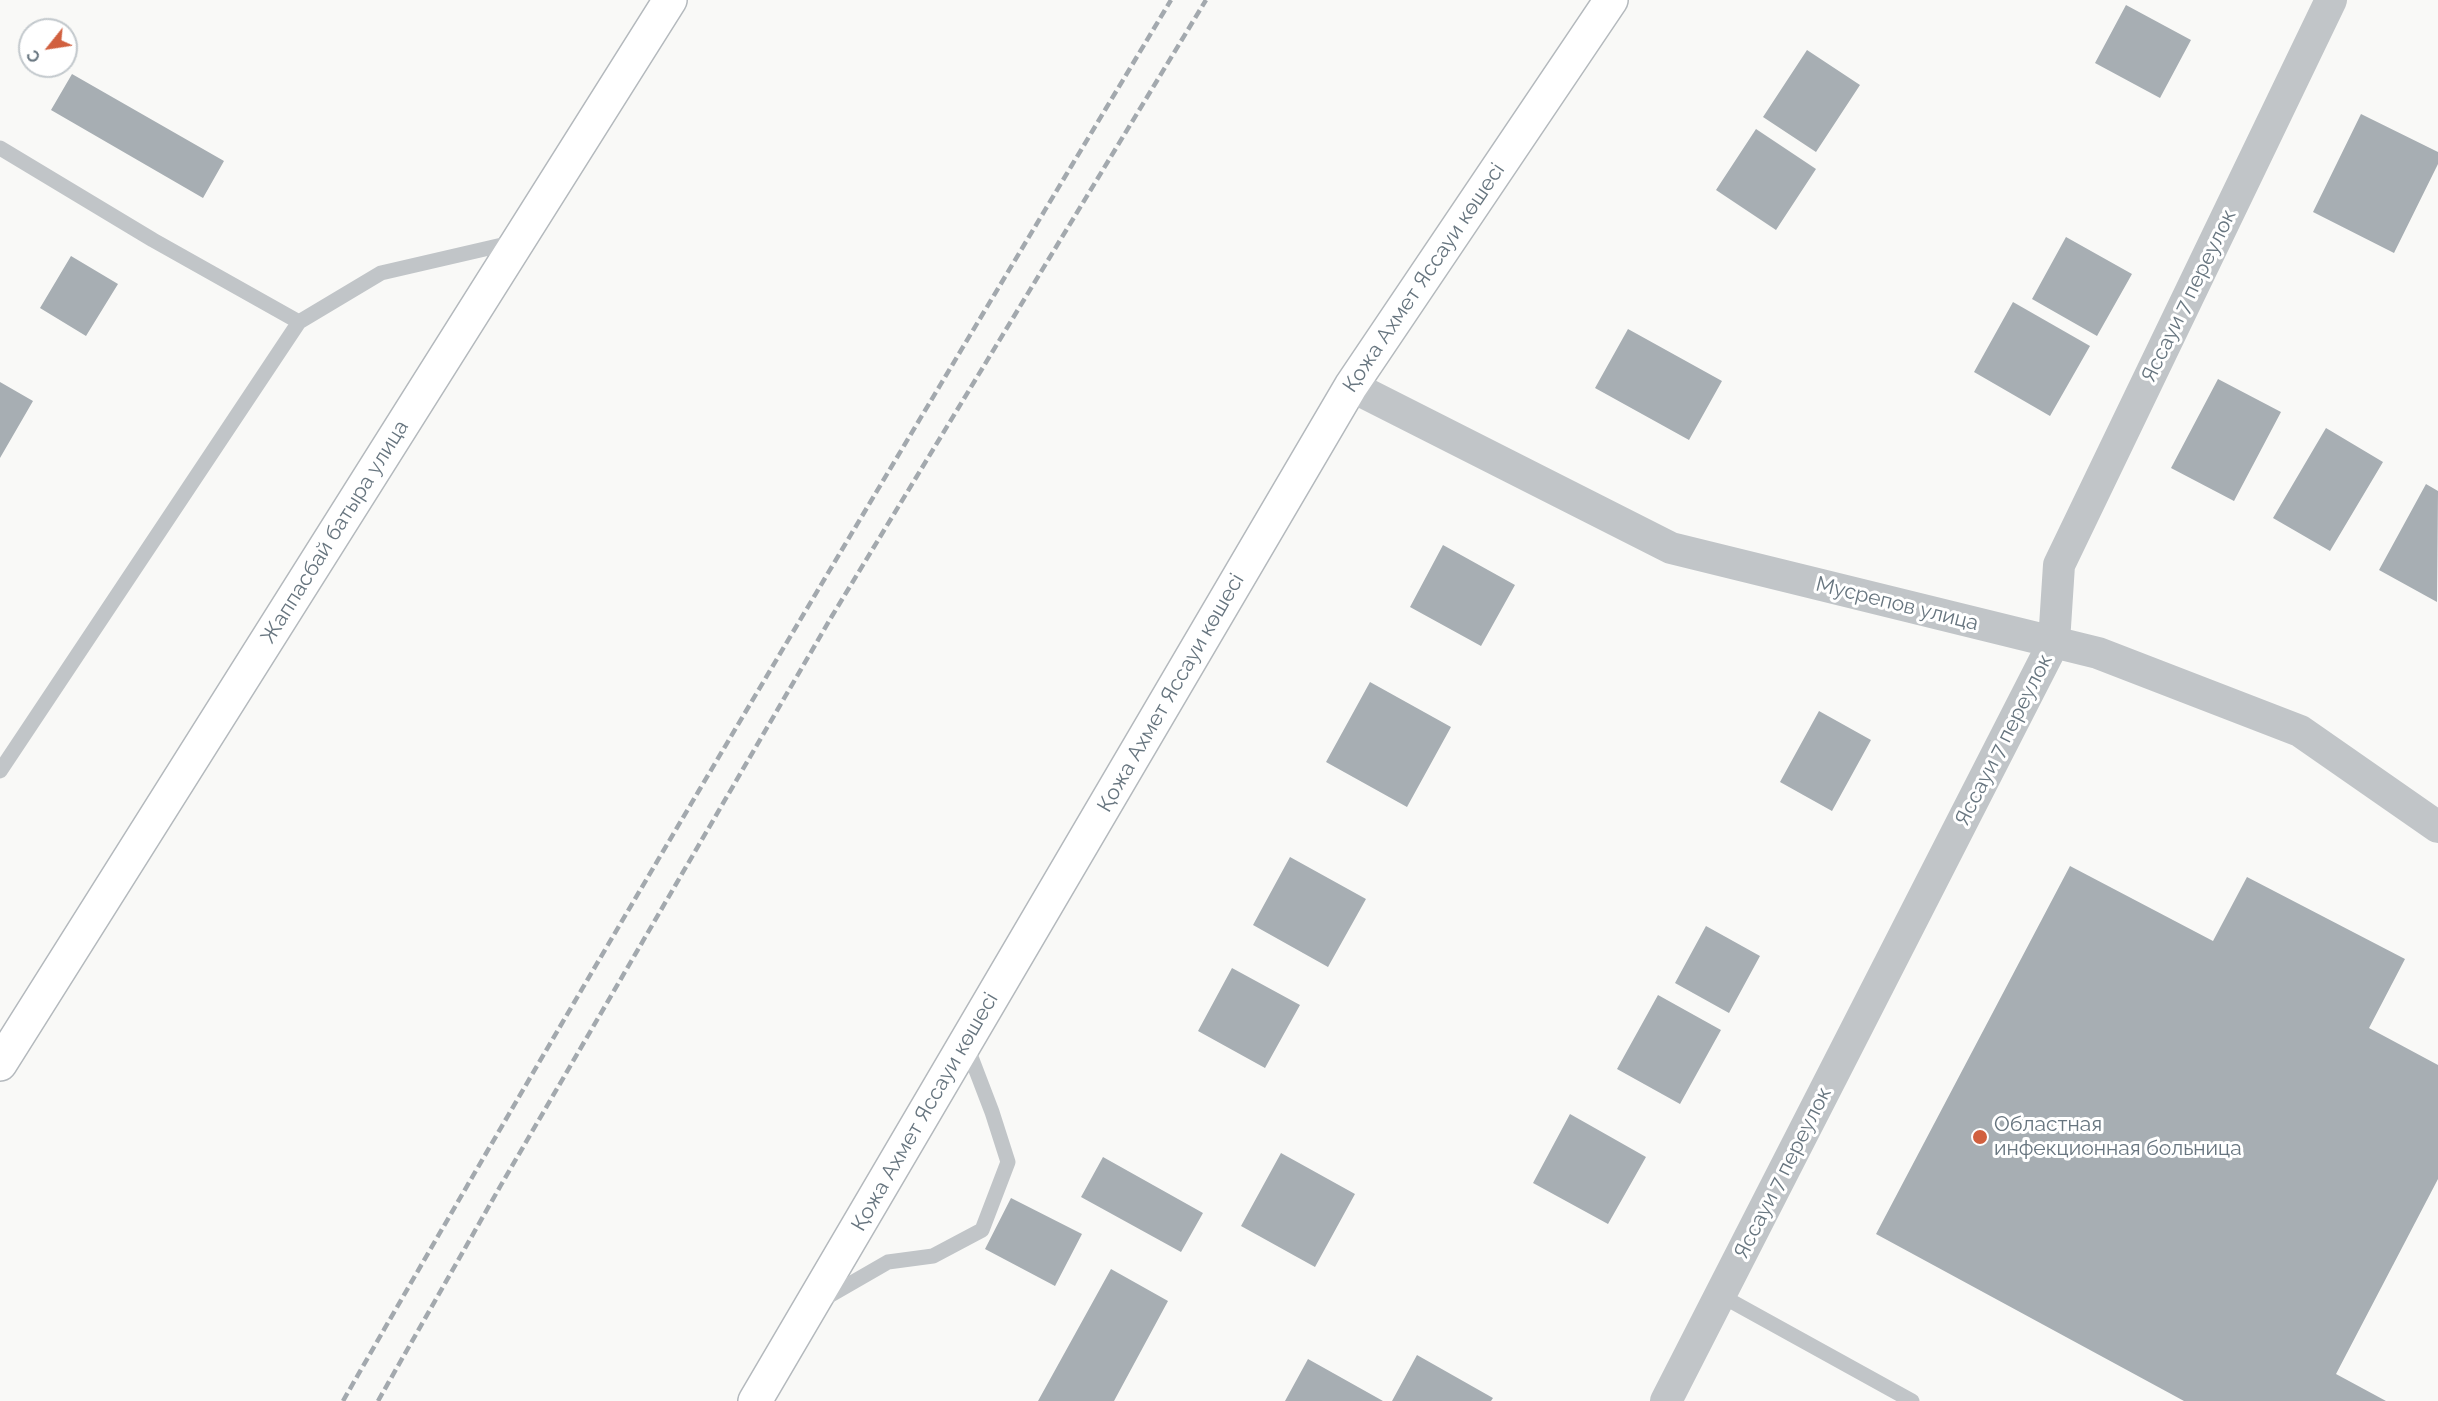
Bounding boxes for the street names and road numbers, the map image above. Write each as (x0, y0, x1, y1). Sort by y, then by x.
street label: Қожа Ахмет Яссауи көшесі (1338, 159, 1510, 397)
street label: Яссауи 7 переулок (2136, 205, 2242, 387)
street label: Жаппасбай батыра улица (256, 416, 414, 648)
street label: Қожа Ахмет Яссауи көшесі (1092, 569, 1250, 817)
street label: Мусрепов улица (1813, 572, 1981, 636)
street label: Яссауи 7 переулок (1950, 650, 2058, 830)
street label: Қожа Ахмет Яссауи көшесі (846, 988, 1004, 1236)
street label: Яссауи 7 переулок (1729, 1083, 1837, 1263)

